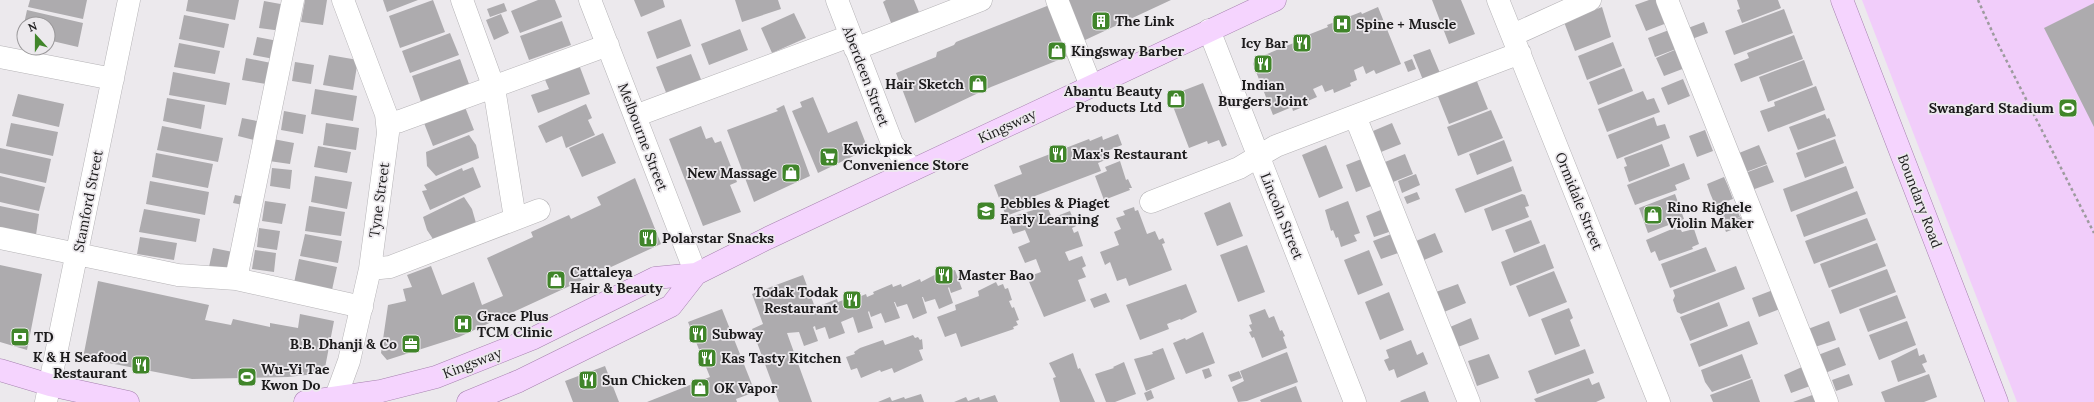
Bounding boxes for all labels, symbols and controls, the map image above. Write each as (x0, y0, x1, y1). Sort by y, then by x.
building icon: The Link (1090, 10, 1112, 32)
place label: The Link (1115, 12, 1175, 30)
hospital icon: Spine + Muscle (1331, 13, 1353, 35)
place label: Spine + Muscle (1356, 15, 1457, 33)
north arrow (16, 16, 56, 56)
text: N (26, 18, 39, 35)
street label: Aberdeen Street (838, 22, 894, 129)
restaurant icon: Icy Bar (1291, 32, 1313, 54)
place label: Icy Bar (1241, 34, 1288, 52)
shop icon: Kingsway Barber (1046, 40, 1068, 62)
place label: Kingsway Barber (1071, 42, 1185, 60)
restaurant icon: Indian Burgers Joint (1252, 53, 1274, 75)
shop icon: Hair Sketch (967, 73, 989, 95)
place label: Hair Sketch (885, 75, 964, 93)
place label: Indian Burgers Joint (1218, 76, 1308, 110)
street label: Melbourne Street (614, 80, 672, 194)
place label: Abantu Beauty Products Ltd (1064, 82, 1162, 116)
shop icon: Abantu Beauty Products Ltd (1165, 88, 1187, 110)
sports icon: Swangard Stadium (2057, 97, 2079, 119)
place label: Swangard Stadium (1929, 99, 2054, 117)
street label: Kingsway (975, 105, 1039, 147)
place label: Kwickpick Convenience Store (843, 140, 969, 174)
restaurant icon: Max's Restaurant (1047, 143, 1069, 165)
place label: Max's Restaurant (1072, 145, 1188, 163)
supermarket icon: Kwickpick Convenience Store (818, 146, 840, 168)
street label: Stamford Street (69, 148, 107, 254)
street label: Ormidale Street (1551, 149, 1607, 253)
street label: Boundary Road (1894, 151, 1946, 251)
street label: Tyne Street (365, 161, 393, 239)
shop icon: New Massage (780, 162, 802, 184)
place label: New Massage (687, 164, 777, 182)
street label: Lincoln Street (1256, 170, 1308, 262)
place label: Pebbles & Piaget Early Learning (1000, 194, 1110, 228)
place label: Rino Righele Violin Maker (1667, 198, 1754, 232)
school or university icon: Pebbles & Piaget Early Learning (975, 200, 997, 222)
shop icon: Rino Righele Violin Maker (1642, 204, 1664, 226)
restaurant icon: Polarstar Snacks (637, 227, 659, 249)
place label: Polarstar Snacks (662, 229, 774, 247)
place label: Cattaleya Hair & Beauty (570, 263, 663, 297)
restaurant icon: Master Bao (933, 264, 955, 286)
place label: Master Bao (958, 266, 1034, 284)
shop icon: Cattaleya Hair & Beauty (545, 269, 567, 291)
place label: Todak Todak Restaurant (754, 283, 839, 317)
restaurant icon: Todak Todak Restaurant (841, 289, 863, 311)
place label: Grace Plus TCM Clinic (477, 307, 553, 341)
hospital icon: Grace Plus TCM Clinic (452, 313, 474, 335)
restaurant icon: Subway (687, 323, 709, 345)
place label: Subway (712, 325, 763, 343)
bank icon: TD (9, 326, 31, 348)
place label: TD (34, 328, 54, 346)
office icon: B.B. Dhanji & Co (400, 333, 422, 355)
place label: B.B. Dhanji & Co (290, 335, 397, 353)
street label: Kingsway (440, 343, 505, 382)
restaurant icon: Kas Tasty Kitchen (696, 347, 718, 369)
place label: K & H Seafood Restaurant (33, 348, 127, 382)
place label: Kas Tasty Kitchen (721, 349, 841, 367)
restaurant icon: K & H Seafood Restaurant (130, 354, 152, 376)
place label: Wu-Yi Tae Kwon Do (261, 360, 330, 394)
sports icon: Wu-Yi Tae Kwon Do (236, 366, 258, 388)
restaurant icon: Sun Chicken (577, 369, 599, 391)
place label: Sun Chicken (602, 371, 686, 389)
shop icon: OK Vapor (689, 377, 711, 399)
place label: OK Vapor (714, 379, 778, 397)

